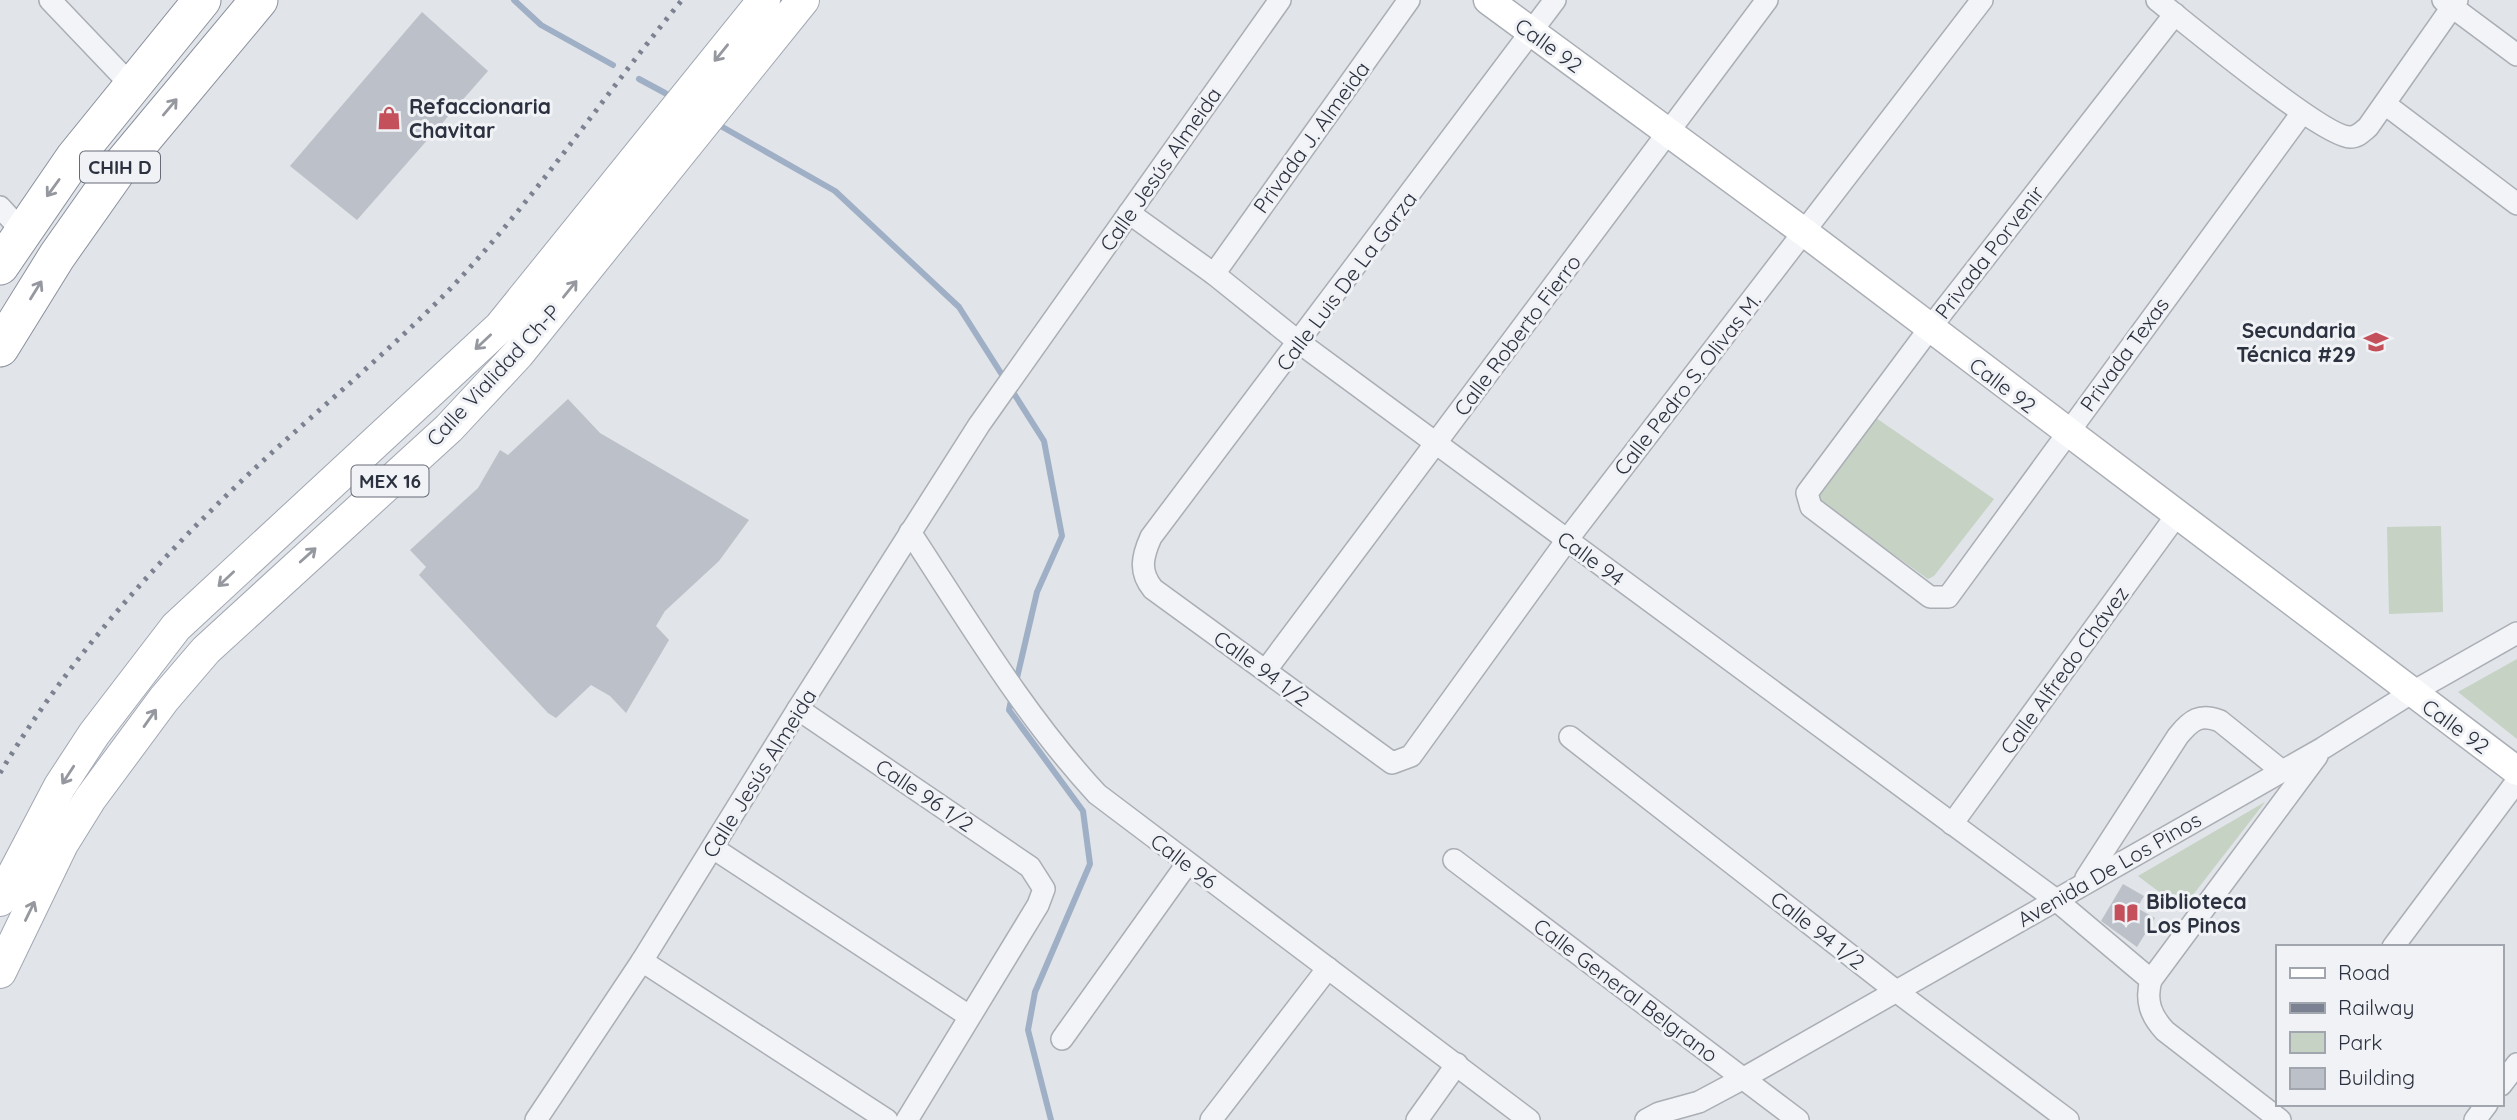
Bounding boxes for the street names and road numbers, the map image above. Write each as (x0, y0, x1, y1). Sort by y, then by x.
street label: Calle 92 (1510, 12, 1588, 78)
street label: Privada J. Almeida (1247, 56, 1375, 218)
street label: Calle Jesús Almeida (1094, 82, 1226, 256)
road number: CHIH D (80, 152, 160, 182)
street label: Privada Porvenir (1929, 180, 2049, 324)
street label: Calle Luis De La Garza (1270, 186, 1422, 376)
street label: Calle Roberto Fierro (1448, 249, 1586, 421)
street label: Calle Pedro S. Olivas M. (1608, 288, 1766, 480)
street label: Privada Texas (2074, 292, 2174, 416)
street label: Calle Vialidad Ch-P (421, 299, 565, 451)
street label: Calle 92 (1964, 351, 2042, 419)
road number: MEX 16 (352, 466, 428, 496)
street label: Calle 94 (1553, 525, 1629, 591)
street label: Calle Alfredo Chávez (1994, 581, 2134, 759)
street label: Calle 94 1/2 (1209, 624, 1315, 712)
street label: Calle Jesús Almeida (697, 684, 821, 862)
street label: Calle 92 (2417, 693, 2495, 759)
street label: Calle 96 1/2 (871, 753, 979, 837)
street label: Avenida De Los Pinos (2013, 806, 2205, 932)
street label: Calle 96 (1146, 828, 1222, 894)
street label: Calle 94 1/2 (1766, 885, 1870, 975)
street label: Calle General Belgrano (1529, 912, 1723, 1068)

